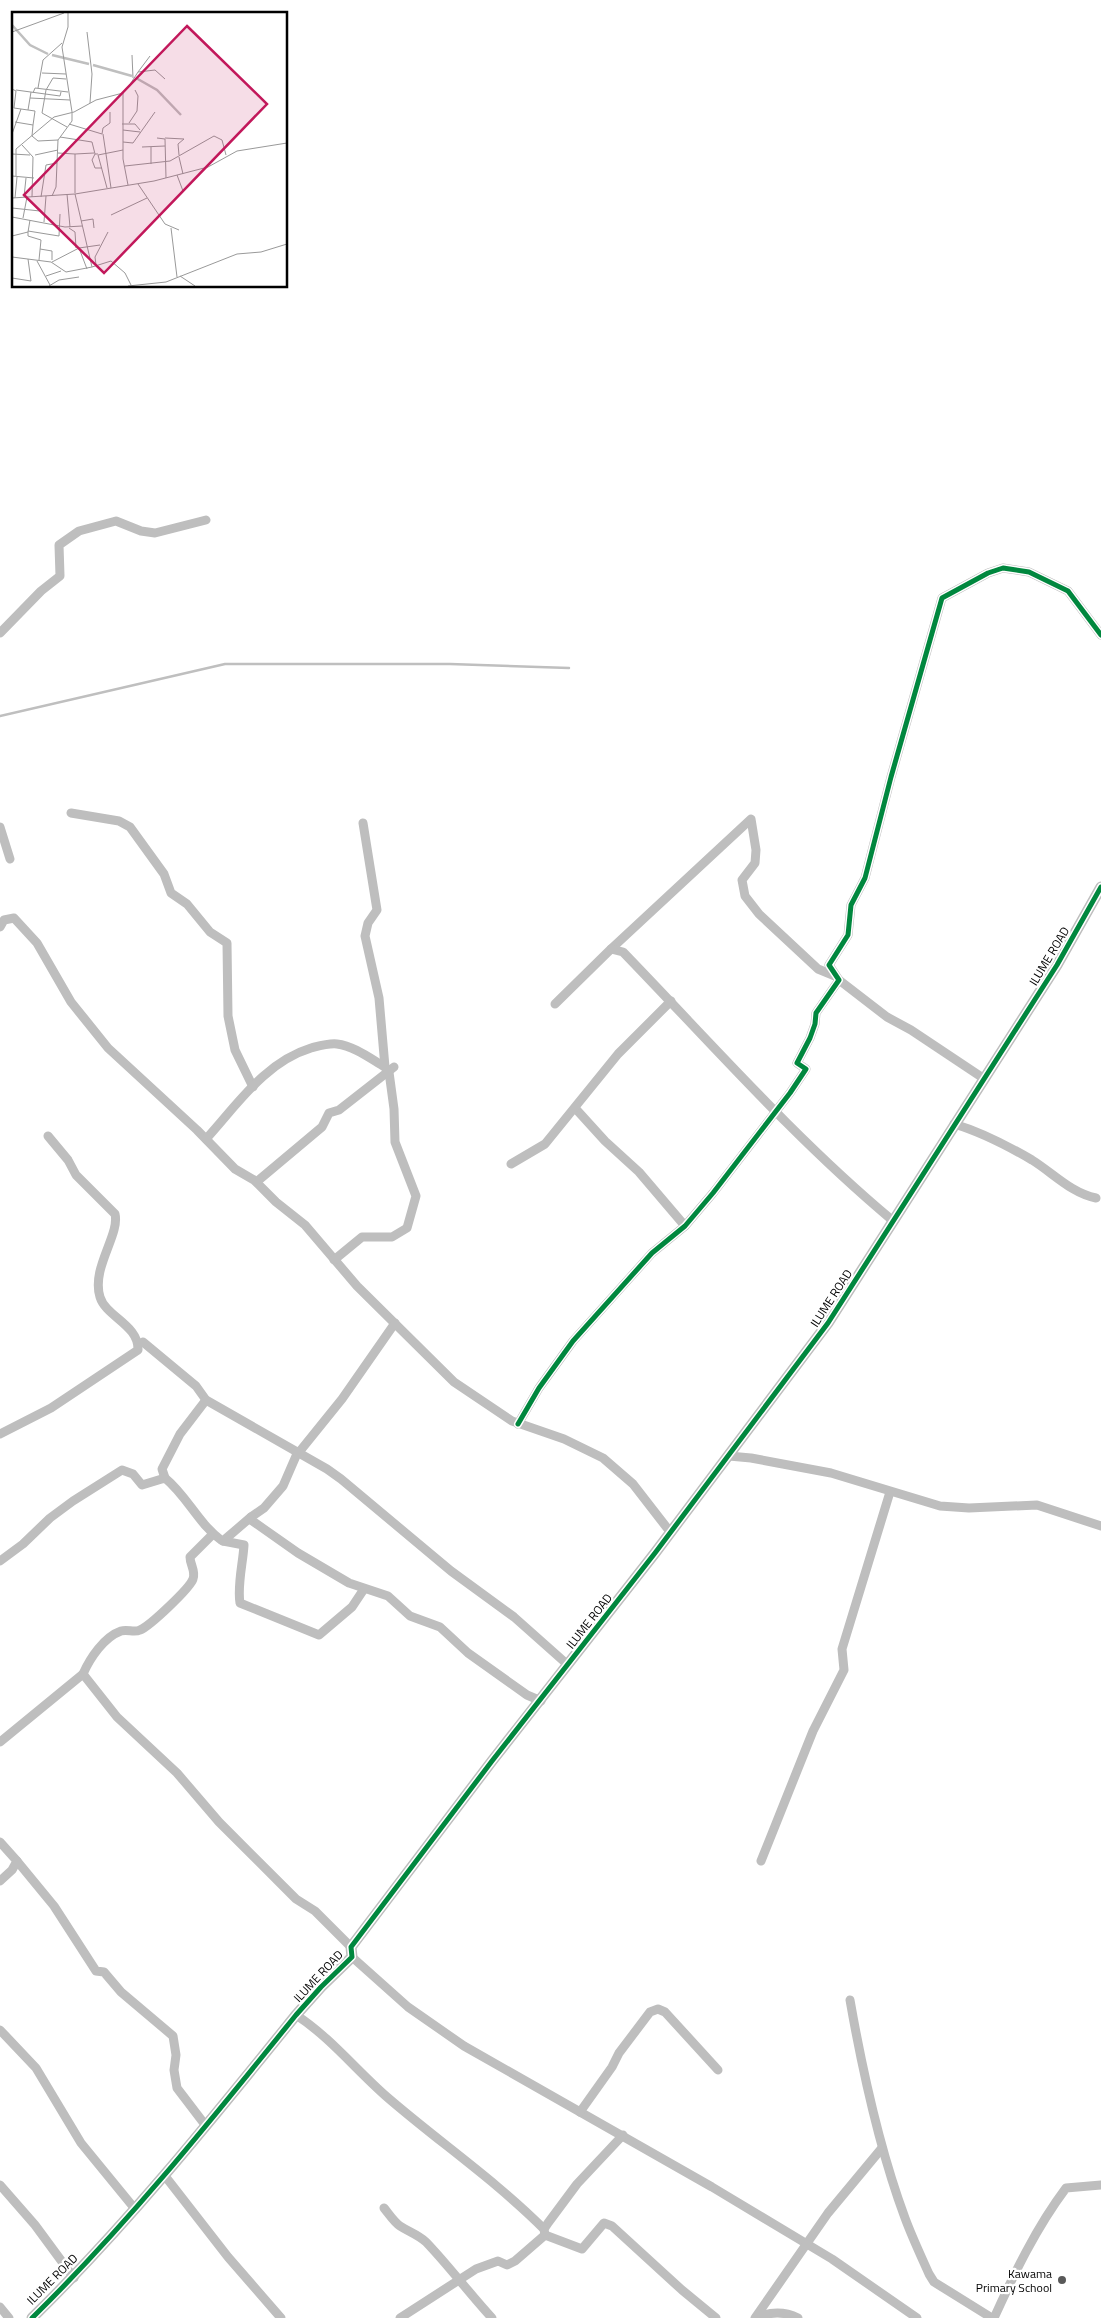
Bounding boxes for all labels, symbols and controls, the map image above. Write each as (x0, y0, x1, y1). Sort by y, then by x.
inset map (12, 12, 288, 288)
street label: ILUME ROAD (1024, 923, 1074, 989)
street label: ILUME ROAD (805, 1265, 857, 1331)
street label: ILUME ROAD (561, 1589, 617, 1653)
street label: ILUME ROAD (289, 1945, 348, 2007)
street label: ILUME ROAD (22, 2249, 82, 2309)
place label: Kawama Primary School (976, 2264, 1052, 2297)
marker: Kawama Primary School (1056, 2274, 1068, 2286)

